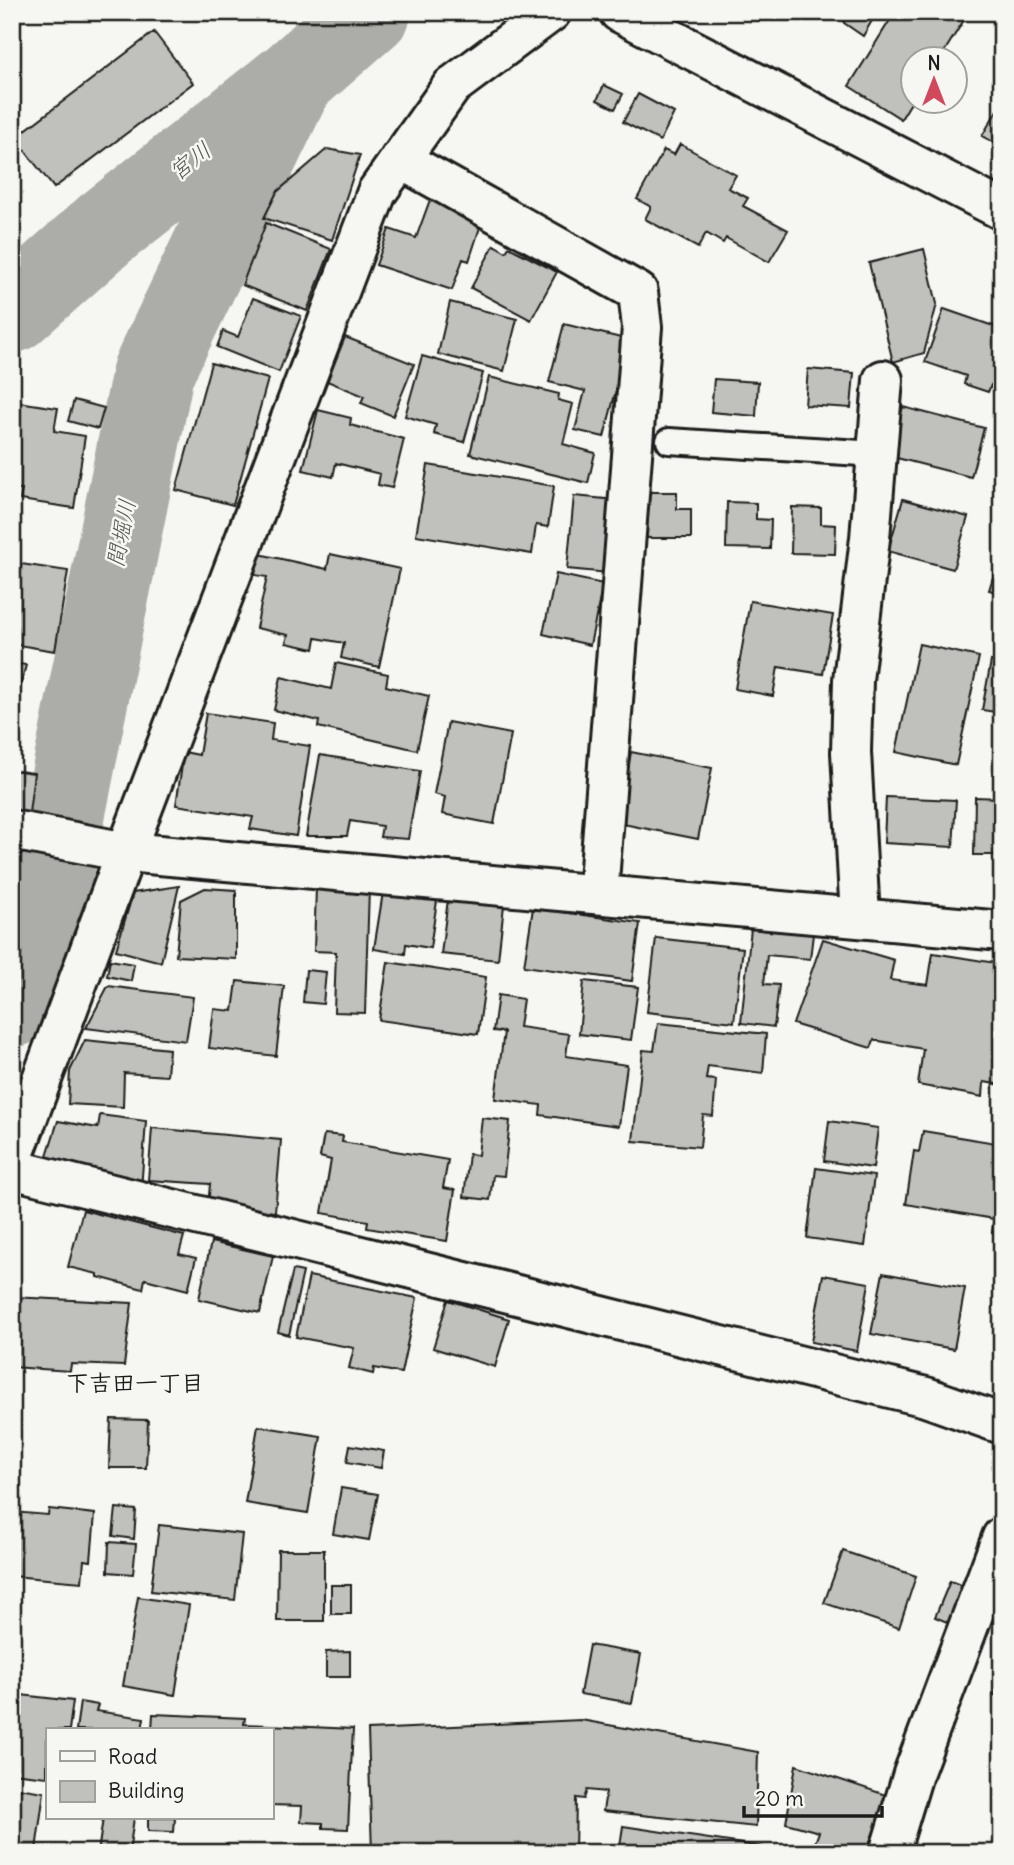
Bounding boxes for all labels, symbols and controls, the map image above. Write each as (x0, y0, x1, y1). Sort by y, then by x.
north arrow (898, 46, 968, 116)
text: N (927, 51, 941, 75)
water label: 宮川 (163, 135, 217, 186)
water label: 間堀川 (100, 496, 141, 570)
district label: 下吉田一丁目 (66, 1368, 204, 1397)
legend (46, 1728, 273, 1820)
text: Road (108, 1743, 157, 1770)
scale bar (744, 1774, 883, 1818)
text: Building (108, 1777, 184, 1804)
text: 20 m (755, 1785, 804, 1812)

